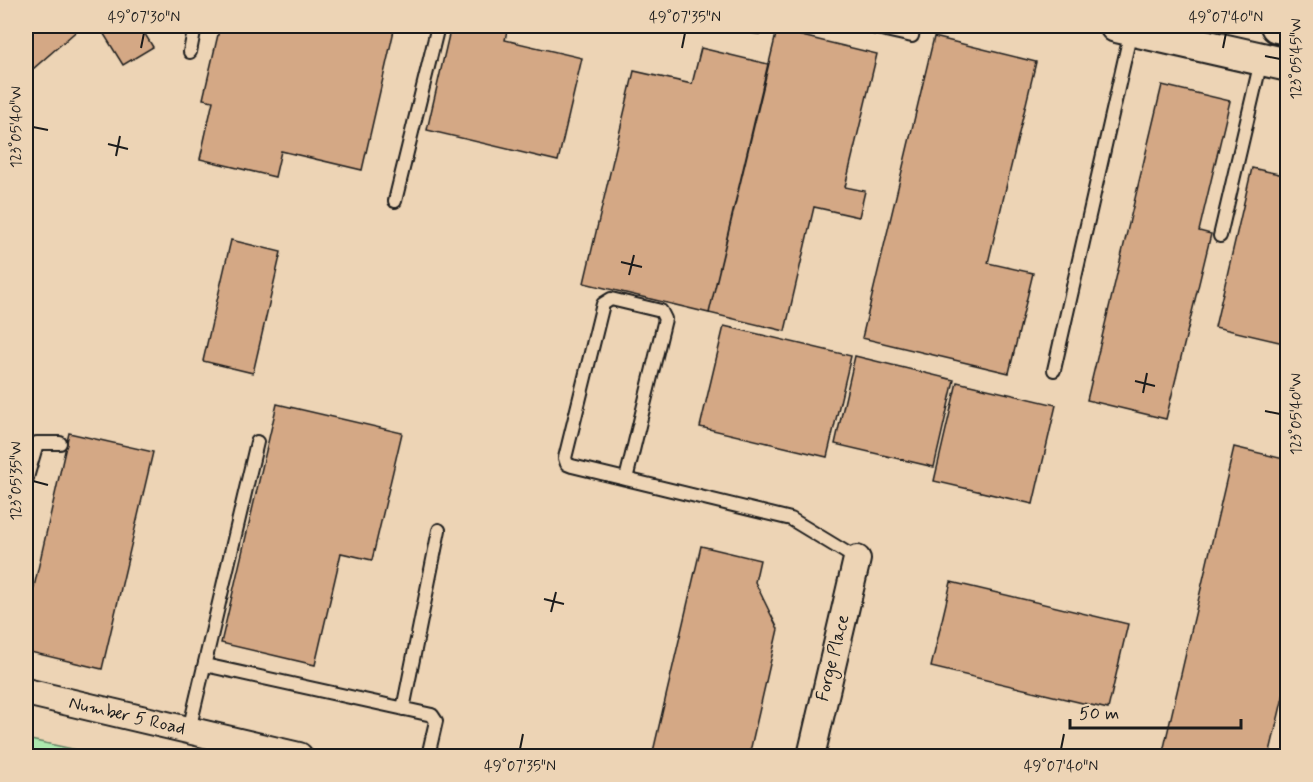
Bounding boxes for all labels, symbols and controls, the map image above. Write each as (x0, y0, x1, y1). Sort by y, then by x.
text: 49°07'30"N (108, 8, 180, 28)
text: 49°07'35"N (649, 8, 721, 28)
text: 49°07'40"N (1189, 8, 1263, 28)
text: 123°05'45"W (1287, 18, 1307, 100)
text: 123°05'40"W (7, 86, 27, 168)
text: 123°05'40"W (1287, 373, 1307, 455)
text: 123°05'35"W (7, 441, 27, 521)
street label: Forge Place (811, 612, 856, 704)
street label: Number 5 Road (66, 691, 188, 741)
scale bar (1070, 692, 1241, 730)
text: 50 m (1079, 702, 1119, 726)
text: 49°07'35"N (484, 757, 556, 777)
text: 49°07'40"N (1024, 757, 1098, 777)

